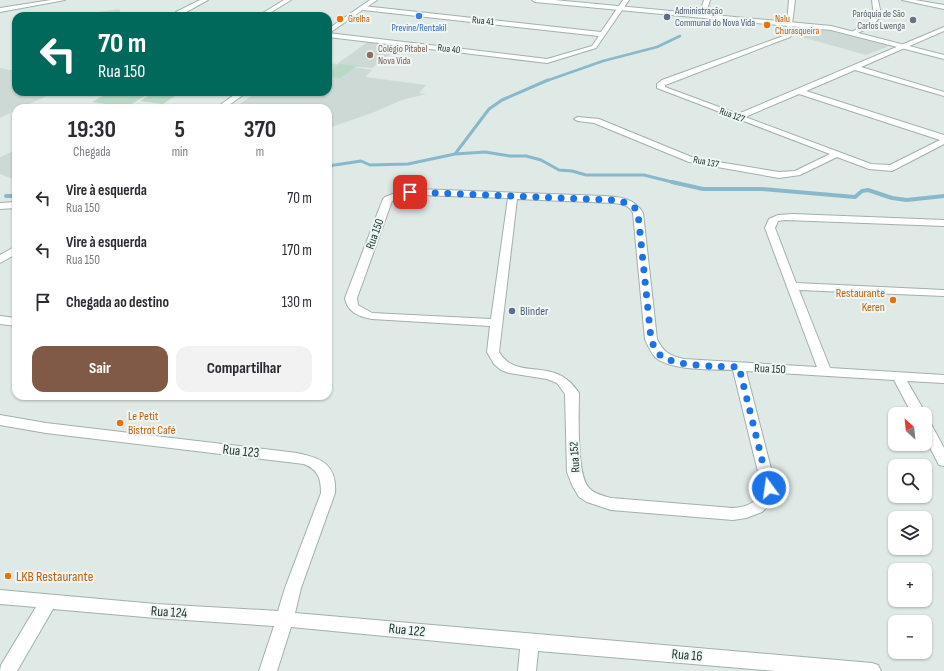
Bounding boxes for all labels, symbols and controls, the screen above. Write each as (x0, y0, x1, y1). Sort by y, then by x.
place label: Administração Communal do Nova Vida (674, 5, 755, 29)
place label: Paróquia de São Carlos Lwenga (853, 8, 905, 32)
marker: Previne/Rentakil (414, 11, 424, 21)
marker: Administração Communal do Nova Vida (662, 12, 672, 22)
place label: Grelha (348, 13, 370, 25)
place label: Nalu Churasqueira (775, 13, 819, 37)
marker: Grelha (335, 14, 345, 24)
street label: Rua 41 (471, 14, 495, 28)
marker: Paróquia de São Carlos Lwenga (908, 15, 918, 25)
marker: Nalu Churasqueira (762, 20, 772, 30)
place label: Previne/Rentakil (391, 22, 447, 34)
text: 70 m (98, 27, 146, 60)
icon: left (32, 28, 84, 80)
street label: Rua 40 (437, 42, 461, 56)
place label: Colégio Pitabel Nova Vida (378, 43, 427, 67)
marker: Colégio Pitabel Nova Vida (365, 50, 375, 60)
text: Rua 150 (98, 61, 145, 82)
street label: Rua 127 (718, 105, 746, 125)
text: 19:30 (68, 115, 116, 144)
text: 5 (175, 115, 185, 144)
text: 370 (244, 115, 276, 144)
text: Chegada (73, 144, 111, 160)
text: min (172, 144, 188, 160)
text: m (256, 144, 264, 160)
street label: Rua 137 (692, 153, 720, 171)
pin (393, 175, 427, 209)
text: Vire à esquerda (66, 181, 147, 200)
icon: arrive (399, 181, 421, 203)
icon: left (32, 187, 54, 209)
text: 70 m (287, 189, 312, 208)
text: Rua 150 (66, 200, 100, 216)
street label: Rua 150 (363, 217, 387, 251)
text: Vire à esquerda (66, 233, 147, 252)
icon: left (32, 239, 54, 261)
text: 170 m (282, 241, 312, 260)
text: Rua 150 (66, 252, 100, 268)
place label: Restaurante Keren (836, 286, 885, 315)
icon: arrive (32, 291, 54, 313)
text: Chegada ao destino (66, 293, 169, 312)
text: 130 m (282, 293, 312, 312)
marker: Restaurante Keren (888, 295, 898, 305)
place label: Blinder (520, 304, 549, 319)
marker: Blinder (507, 306, 517, 316)
button: Sair (32, 346, 168, 392)
button: Compartilhar (176, 346, 312, 392)
street label: Rua 150 (754, 361, 786, 377)
north arrow (888, 407, 932, 451)
map controls (888, 407, 932, 659)
place label: Le Petit Bistrot Café (128, 409, 176, 438)
marker: Le Petit Bistrot Café (115, 418, 125, 428)
street label: Rua 123 (222, 441, 260, 461)
street label: Rua 152 (566, 441, 584, 473)
button: search (888, 459, 932, 503)
position arrow (748, 467, 790, 509)
button: layers (888, 511, 932, 555)
button: + (888, 563, 932, 607)
place label: LKB Restaurante (16, 568, 93, 585)
marker: LKB Restaurante (3, 571, 13, 581)
street label: Rua 124 (150, 602, 188, 622)
button: − (888, 615, 932, 659)
street label: Rua 122 (388, 620, 426, 640)
street label: Rua 16 (671, 645, 703, 665)

